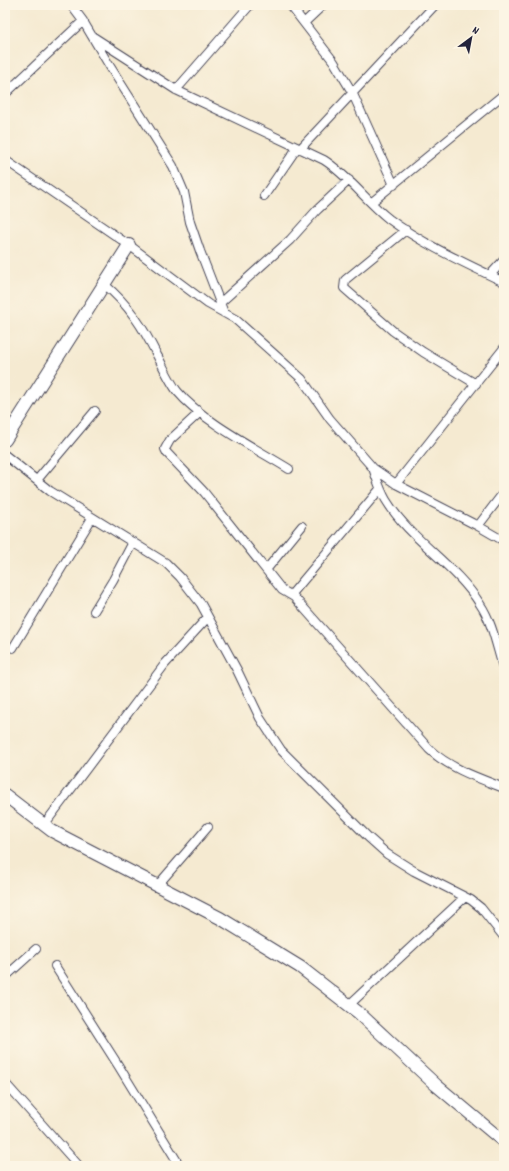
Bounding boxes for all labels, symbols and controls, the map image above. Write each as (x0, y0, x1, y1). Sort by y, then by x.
north arrow (451, 18, 491, 58)
text: N (469, 23, 482, 40)

